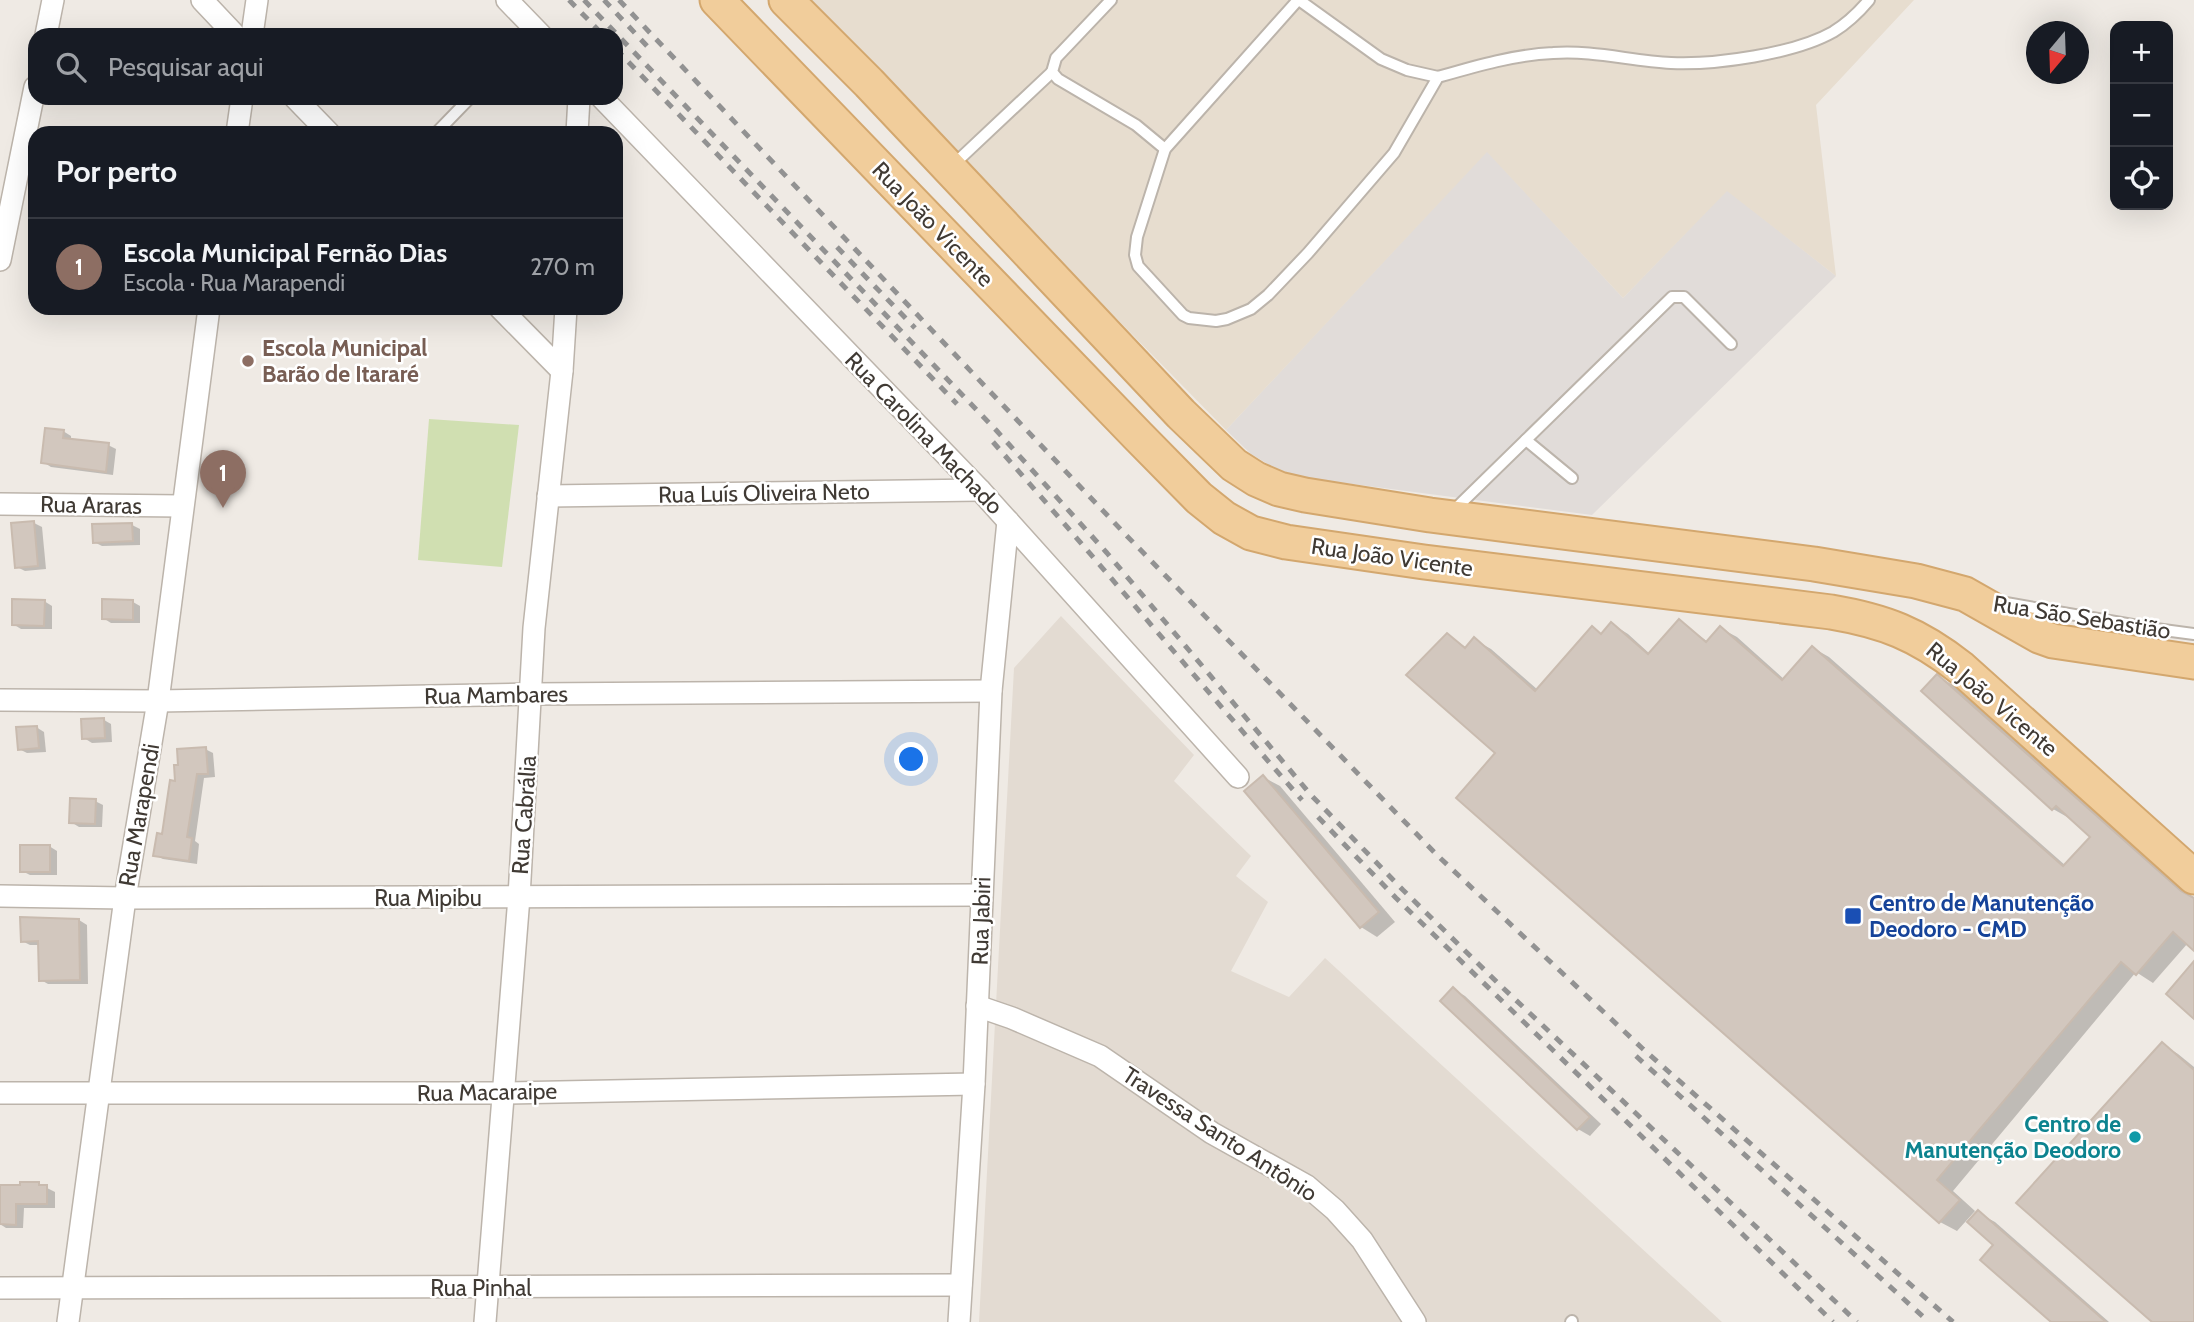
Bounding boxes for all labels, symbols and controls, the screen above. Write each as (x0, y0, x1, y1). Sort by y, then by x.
north arrow (2026, 21, 2089, 84)
map controls (2110, 21, 2173, 210)
button: + (2110, 21, 2173, 84)
search box (28, 28, 623, 105)
icon: search (52, 48, 90, 86)
text: Pesquisar aqui (108, 51, 264, 83)
button: − (2110, 84, 2173, 147)
button: locate (2110, 147, 2173, 210)
text: Por perto (56, 153, 177, 190)
street label: Rua João Vicente (866, 156, 1000, 293)
text: Escola Municipal Fernão Dias (123, 237, 447, 269)
text: 1 (75, 253, 83, 281)
text: 270 m (530, 253, 595, 281)
text: Escola · Rua Marapendi (123, 269, 345, 297)
place label: Escola Municipal Barão de Itararé (262, 334, 427, 388)
street label: Rua Carolina Machado (839, 346, 1009, 520)
marker: Escola Municipal Barão de Itararé (240, 353, 256, 369)
pin: 1 (200, 450, 246, 508)
street label: Rua Luís Oliveira Neto (658, 477, 870, 509)
street label: Rua Araras (40, 490, 142, 520)
street label: Rua João Vicente (1309, 532, 1475, 582)
street label: Rua São Sebastião (1991, 589, 2173, 645)
street label: Rua João Vicente (1921, 636, 2064, 762)
street label: Rua Mambares (424, 680, 568, 710)
street label: Rua Marapendi (113, 741, 165, 889)
your location (894, 742, 928, 776)
street label: Rua Cabrália (506, 755, 542, 875)
street label: Rua Jabiri (965, 876, 997, 966)
street label: Rua Mipibu (374, 884, 482, 912)
place label: Centro de Manutenção Deodoro - CMD (1869, 889, 2094, 943)
marker: Centro de Manutenção Deodoro - CMD (1843, 906, 1863, 926)
street label: Travessa Santo Antônio (1117, 1061, 1323, 1207)
street label: Rua Macaraipe (417, 1077, 558, 1107)
place label: Centro de Manutenção Deodoro (1904, 1110, 2121, 1164)
marker: Centro de Manutenção Deodoro (2127, 1129, 2143, 1145)
street label: Rua Pinhal (430, 1274, 532, 1302)

